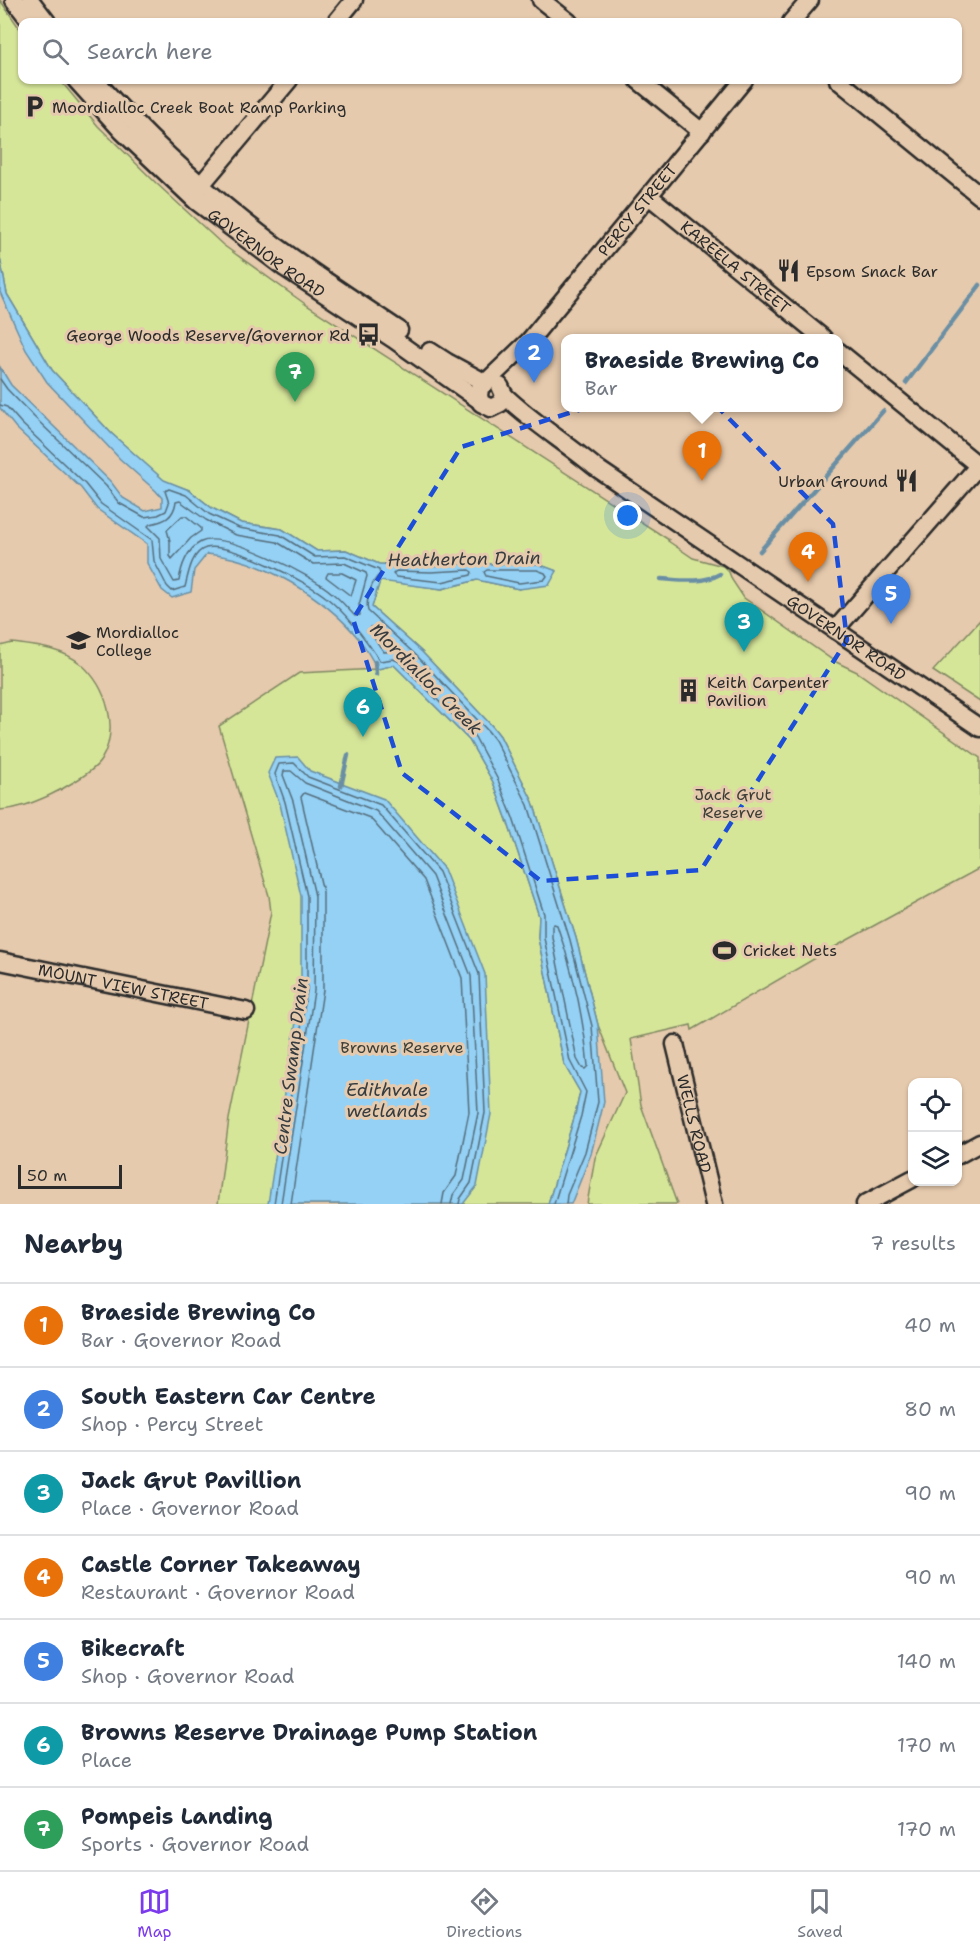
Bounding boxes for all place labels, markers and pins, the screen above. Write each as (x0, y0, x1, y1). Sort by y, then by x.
parking icon: Moordialloc Creek Boat Ramp Parking (21, 94, 47, 120)
place label: Moordialloc Creek Boat Ramp Parking (52, 97, 346, 118)
restaurant icon: Epsom Snack Bar (775, 258, 801, 284)
place label: Epsom Snack Bar (806, 261, 938, 282)
bus stop icon: George Woods Reserve/Governor Rd (355, 322, 381, 348)
place label: George Woods Reserve/Governor Rd (66, 325, 350, 346)
pin: 2 (514, 334, 554, 383)
pin: 7 (276, 352, 314, 402)
pin: 1 (682, 432, 722, 481)
restaurant icon: Urban Ground (893, 468, 919, 494)
place label: Urban Ground (778, 471, 888, 492)
pin: 4 (788, 532, 828, 582)
pin: 5 (872, 574, 910, 624)
pin: 3 (724, 602, 764, 652)
place label: Mordialloc College (96, 622, 179, 661)
school or university icon: Mordialloc College (65, 628, 91, 654)
place label: Keith Carpenter Pavilion (707, 672, 829, 711)
building icon: Keith Carpenter Pavilion (676, 678, 702, 704)
pin: 6 (344, 688, 382, 737)
sports icon: Cricket Nets (712, 937, 738, 963)
place label: Cricket Nets (743, 940, 837, 961)

